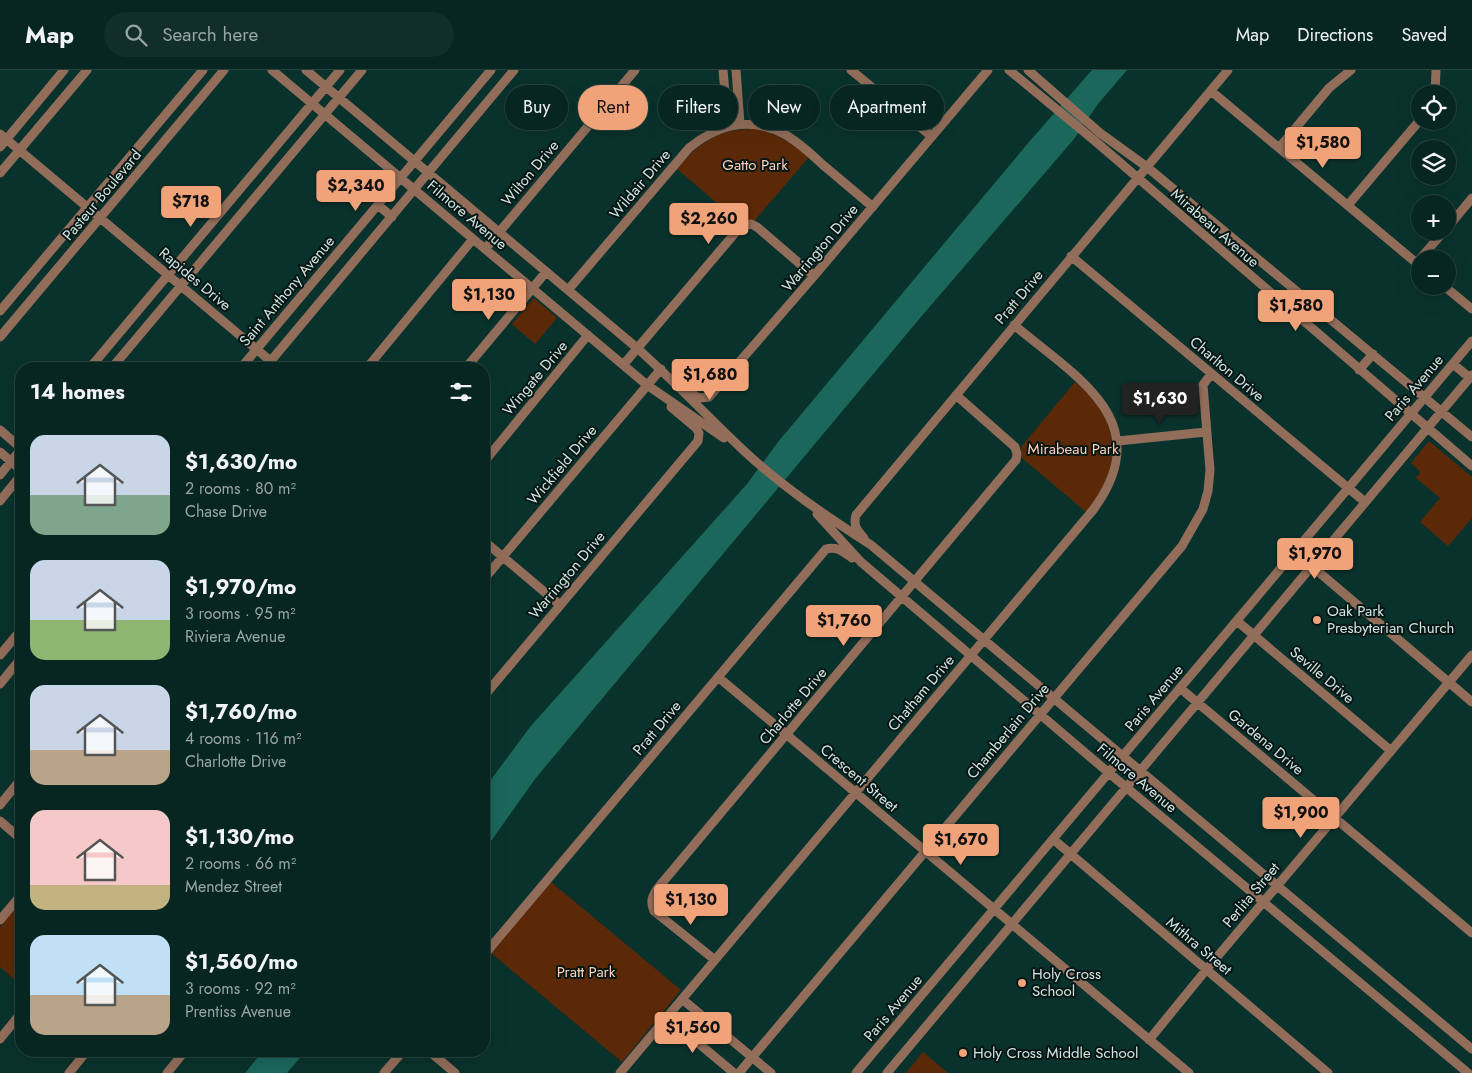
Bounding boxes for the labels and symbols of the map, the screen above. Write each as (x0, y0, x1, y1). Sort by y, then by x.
pin: $1,580 (1282, 126, 1364, 169)
street label: Wilton Drive (496, 135, 564, 211)
street label: Wildair Drive (604, 144, 676, 224)
street label: Pasteur Boulevard (57, 145, 147, 245)
park label: Gatto Park (722, 154, 788, 176)
pin: $2,340 (315, 170, 397, 212)
street label: Filmore Avenue (422, 175, 512, 255)
street label: Mirabeau Avenue (1166, 183, 1264, 273)
pin: $718 (161, 186, 221, 228)
street label: Warrington Drive (777, 199, 864, 297)
pin: $2,260 (668, 202, 750, 245)
street label: Saint Anthony Avenue (234, 231, 340, 351)
street label: Rapides Drive (154, 242, 236, 316)
street label: Pratt Drive (990, 265, 1049, 329)
pin: $1,130 (448, 278, 530, 321)
pin: $1,580 (1255, 290, 1337, 332)
street label: Charlton Drive (1185, 331, 1269, 407)
street label: Wingate Drive (497, 336, 573, 420)
street label: Paris Avenue (1379, 350, 1449, 426)
pin: $1,680 (669, 358, 751, 401)
pin: $1,630 (1119, 382, 1201, 425)
street label: Wickfield Drive (522, 420, 602, 510)
park label: Mirabeau Park (1027, 438, 1119, 460)
street label: Warrington Drive (524, 526, 611, 624)
pin: $1,970 (1274, 538, 1356, 580)
place label: Oak Park Presbyterian Church (1327, 600, 1455, 639)
pin: $1,760 (803, 604, 885, 647)
marker: Oak Park Presbyterian Church (1311, 614, 1323, 626)
street label: Seville Drive (1285, 641, 1359, 709)
street label: Chatham Drive (882, 650, 960, 736)
street label: Paris Avenue (1119, 660, 1189, 736)
street label: Charlotte Drive (754, 662, 832, 749)
street label: Chamberlain Drive (961, 678, 1055, 784)
street label: Pratt Drive (628, 696, 687, 760)
street label: Gardena Drive (1223, 704, 1309, 781)
street label: Filmore Avenue (1092, 738, 1182, 818)
street label: Crescent Street (815, 739, 903, 817)
pin: $1,900 (1260, 796, 1342, 839)
pin: $1,670 (920, 824, 1002, 866)
street label: Perlita Street (1217, 857, 1285, 932)
pin: $1,130 (650, 884, 732, 926)
street label: Mithra Street (1161, 912, 1237, 980)
park label: Pratt Park (557, 961, 616, 983)
place label: Holy Cross School (1032, 963, 1101, 1002)
street label: Paris Avenue (858, 970, 928, 1046)
marker: Holy Cross School (1016, 977, 1028, 989)
pin: $1,560 (652, 1012, 734, 1054)
place label: Holy Cross Middle School (973, 1042, 1138, 1064)
marker: Holy Cross Middle School (957, 1047, 969, 1059)

